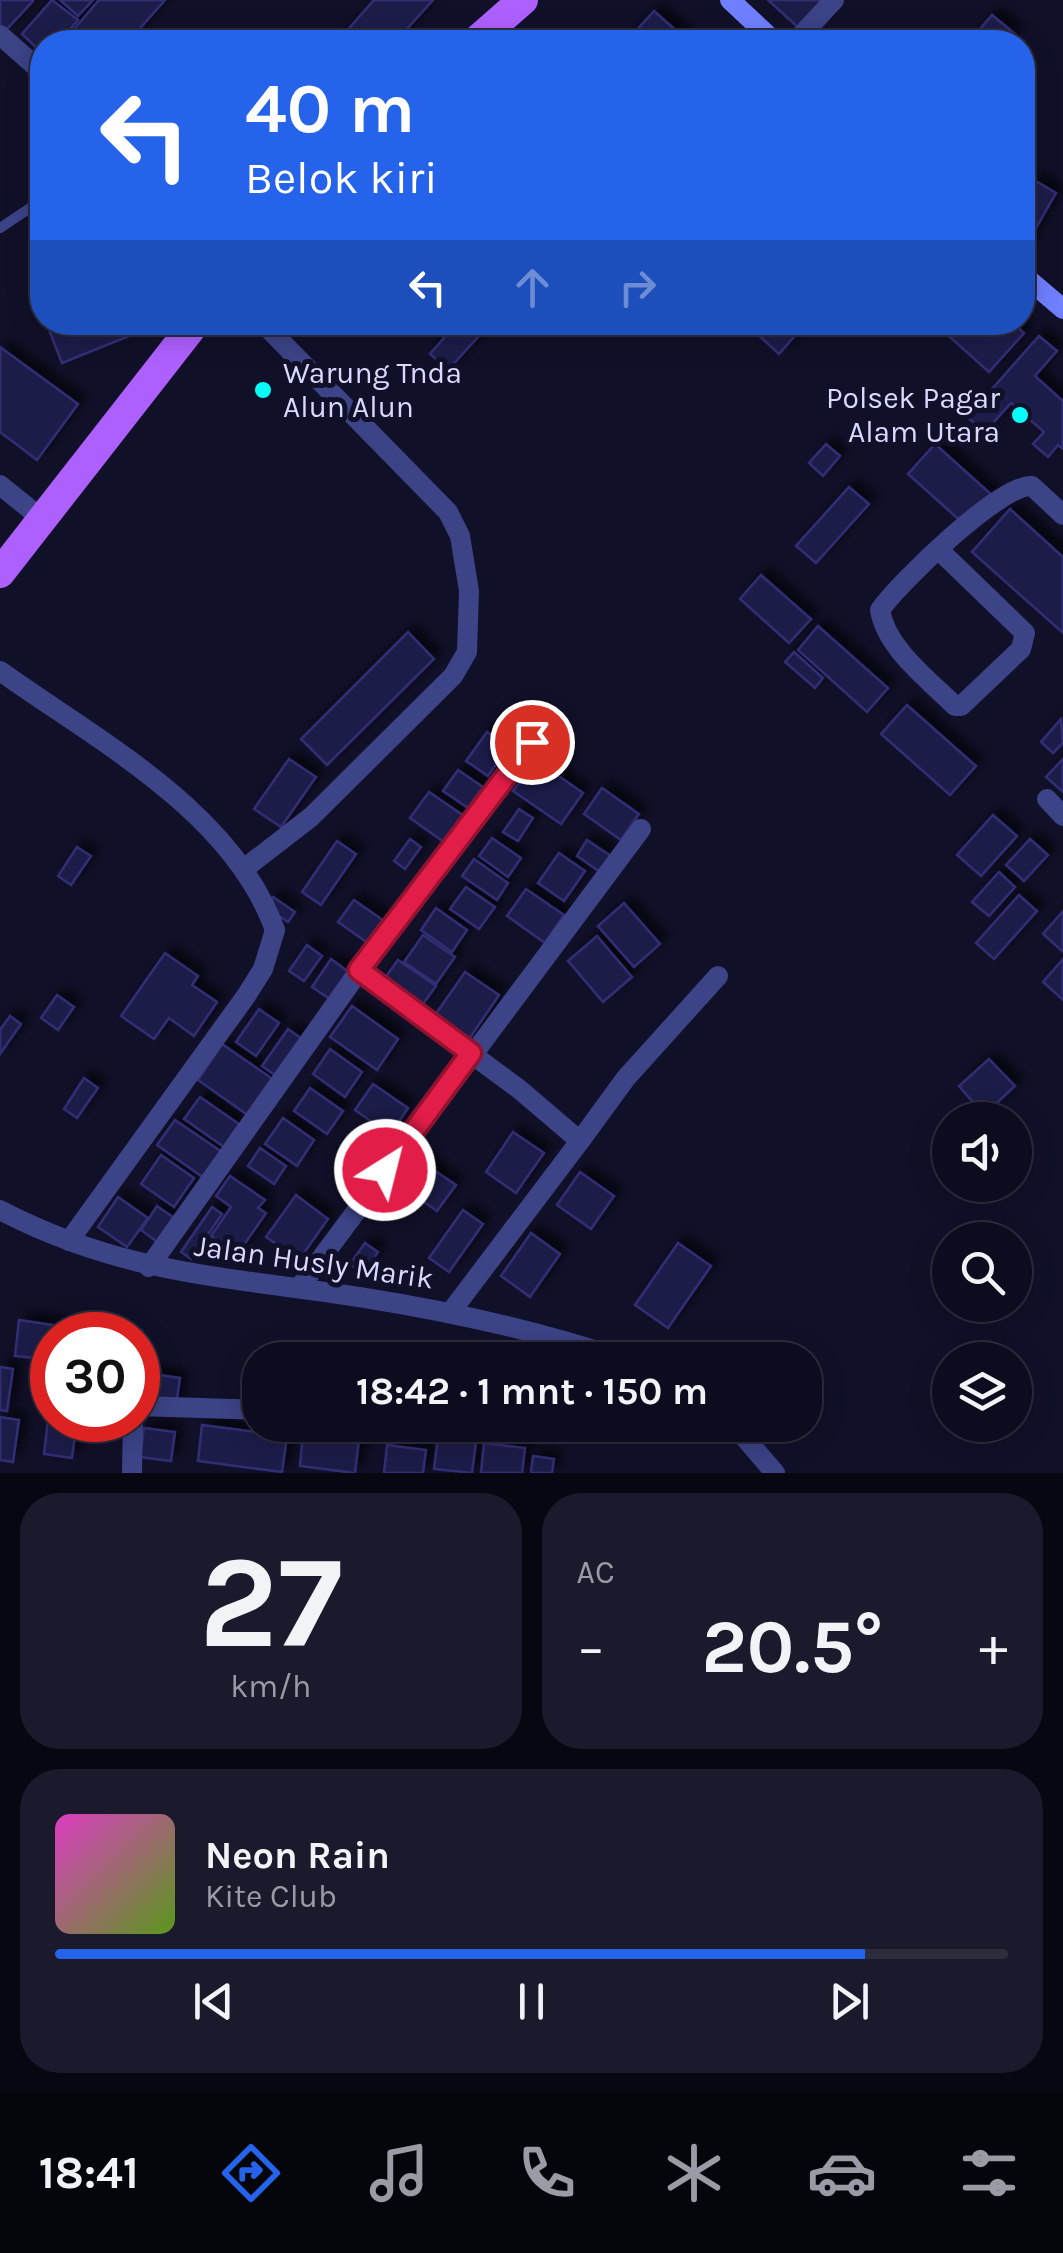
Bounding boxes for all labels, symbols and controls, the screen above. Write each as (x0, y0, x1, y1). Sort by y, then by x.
text: 40 m (245, 68, 415, 150)
icon: left (80, 70, 210, 200)
text: Belok kiri (245, 152, 438, 204)
icon: left (400, 260, 455, 315)
icon: ahead (505, 260, 560, 315)
icon: right (610, 260, 665, 315)
place label: Warung Tnda Alun Alun (283, 355, 462, 425)
marker: Warung Tnda Alun Alun (252, 379, 274, 401)
place label: Polsek Pagar Alam Utara (826, 380, 1000, 450)
marker: Polsek Pagar Alam Utara (1009, 404, 1031, 426)
pin (490, 700, 575, 785)
icon: arrive (505, 715, 560, 770)
map controls (932, 1102, 1032, 1442)
button: sound (932, 1102, 1032, 1202)
position arrow (333, 1118, 437, 1222)
button: search (932, 1222, 1032, 1322)
street label: Jalan Husly Marik (192, 1227, 436, 1297)
speed limit sign: 30 (30, 1312, 160, 1442)
button: layers (932, 1342, 1032, 1442)
text: 18:42 · 1 mnt · 150 m (356, 1369, 708, 1414)
text: 27 (199, 1527, 342, 1679)
text: AC (577, 1554, 615, 1591)
text: 20.5° (701, 1603, 883, 1691)
text: − (577, 1615, 605, 1679)
text: + (979, 1615, 1008, 1679)
text: km/h (230, 1668, 311, 1705)
text: Neon Rain (205, 1833, 390, 1878)
text: Kite Club (205, 1878, 337, 1915)
icon: previous (186, 1974, 241, 2029)
icon: pause (504, 1974, 559, 2029)
icon: next (822, 1974, 877, 2029)
icon: directions (216, 2138, 286, 2208)
icon: music (364, 2138, 434, 2208)
icon: phone (512, 2138, 582, 2208)
icon: climate (659, 2138, 729, 2208)
icon: car (807, 2138, 877, 2208)
icon: filters (954, 2138, 1024, 2208)
text: 18:41 (39, 2147, 139, 2199)

